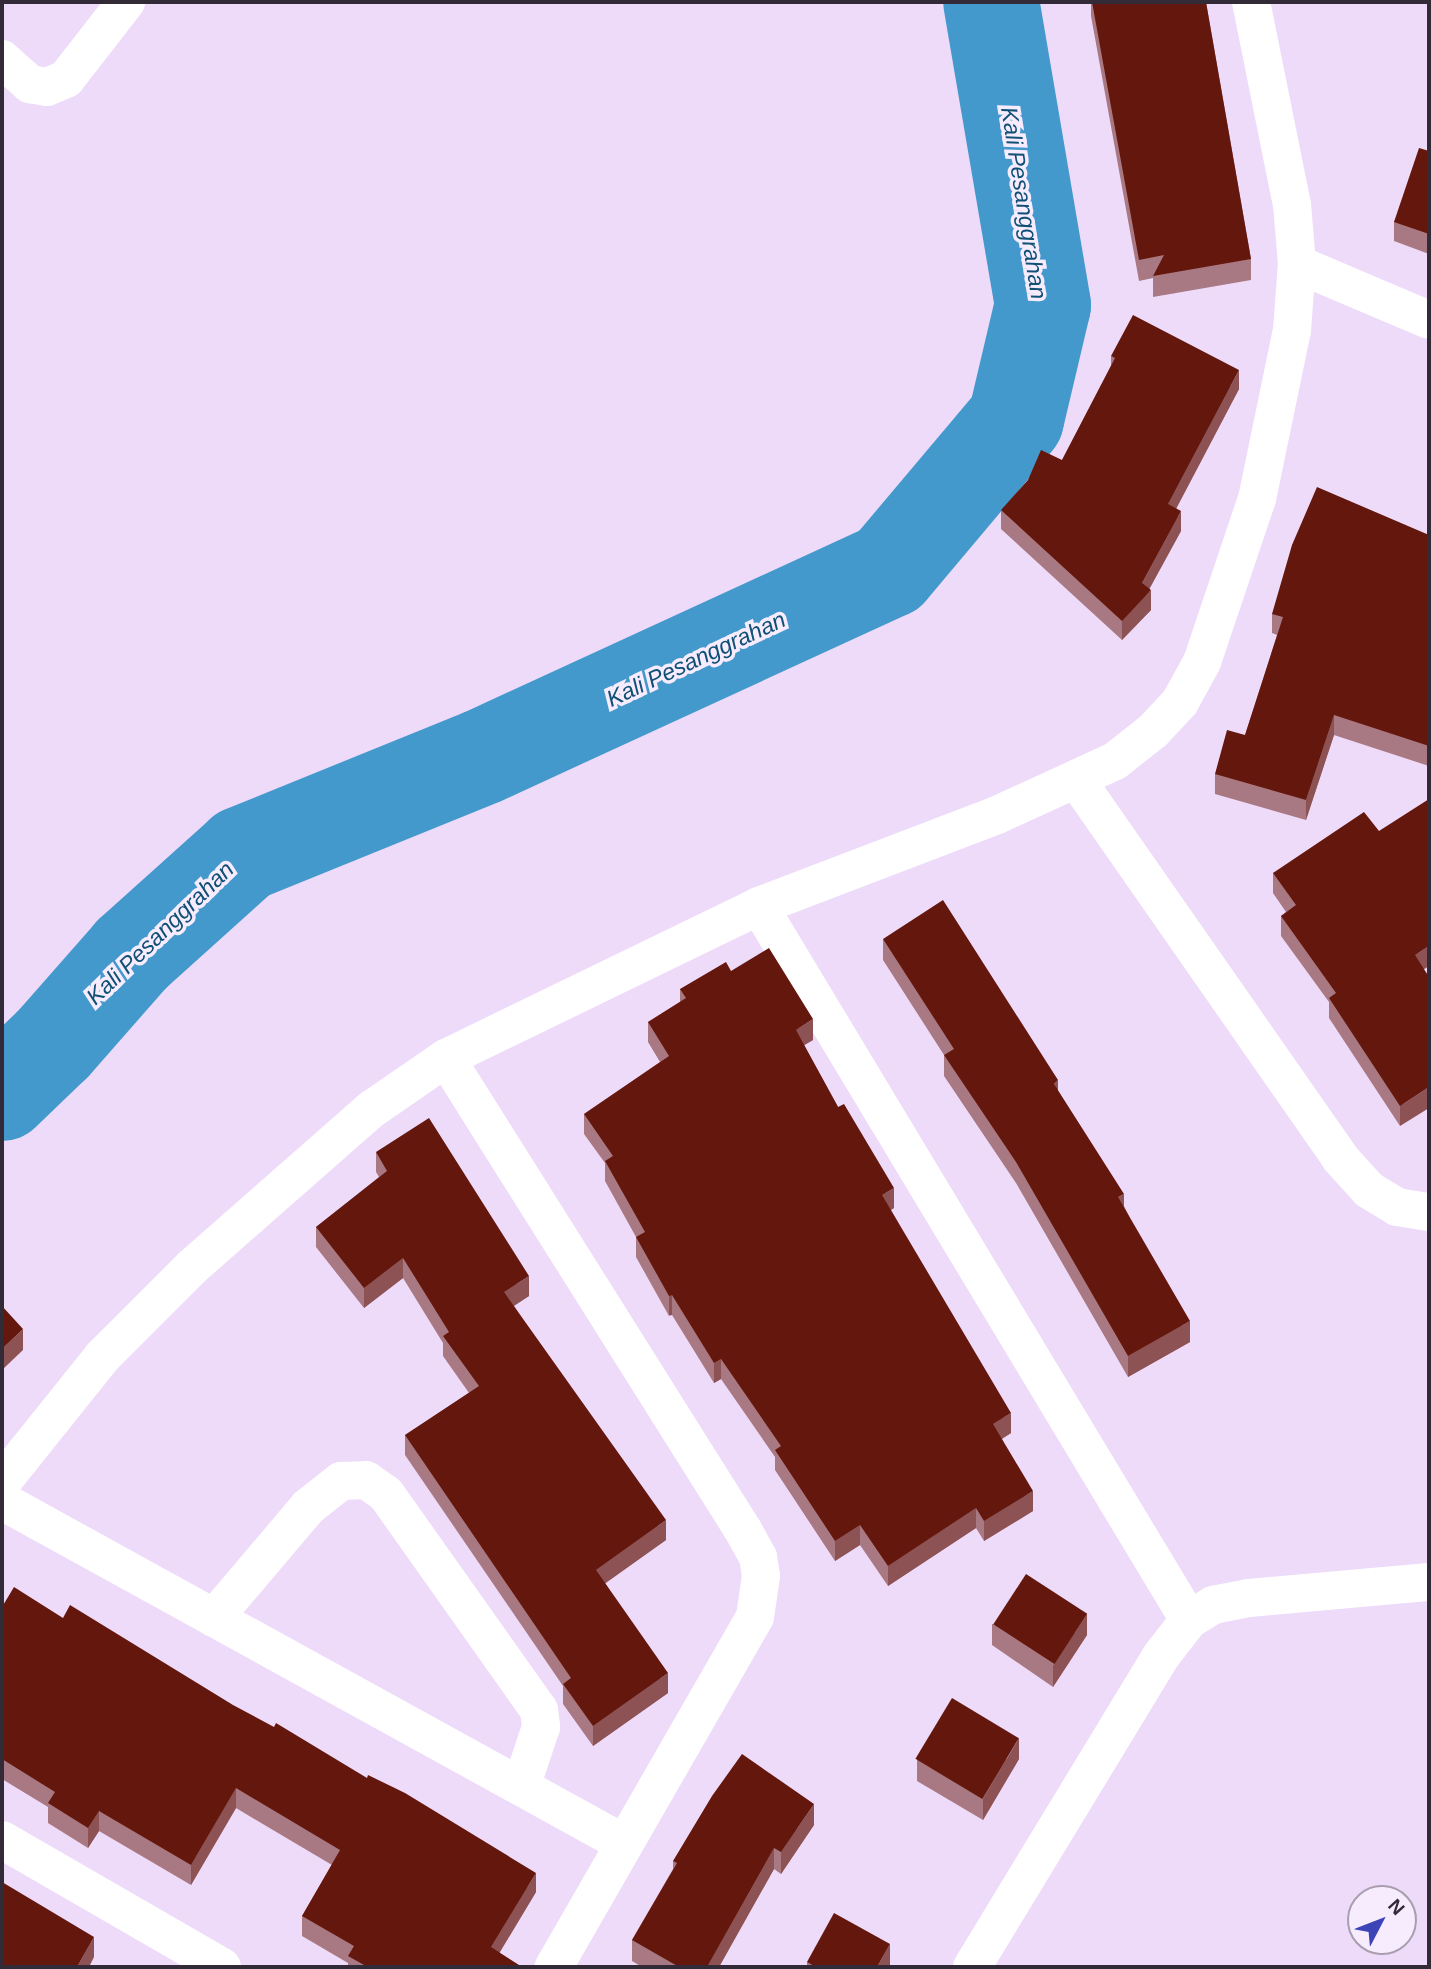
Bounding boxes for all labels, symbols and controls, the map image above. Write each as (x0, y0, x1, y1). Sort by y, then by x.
water label: Kali Pesanggrahan (995, 105, 1053, 301)
water label: Kali Pesanggrahan (602, 605, 790, 713)
water label: Kali Pesanggrahan (81, 856, 239, 1010)
north arrow (1347, 1885, 1417, 1955)
text: N (1384, 1895, 1409, 1919)

